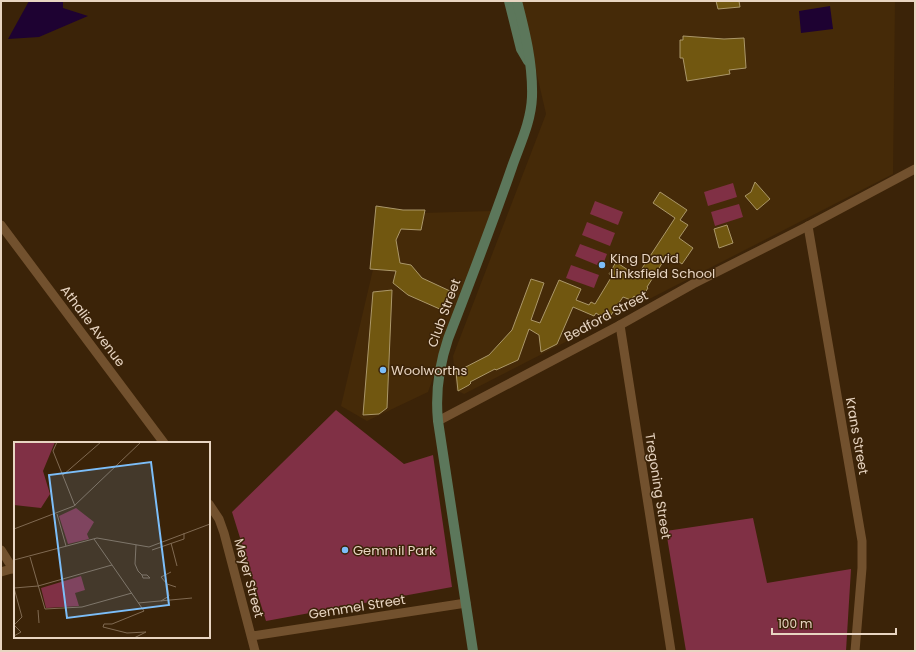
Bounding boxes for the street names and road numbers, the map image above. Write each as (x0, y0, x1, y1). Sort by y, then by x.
street label: Club Street (423, 276, 465, 350)
street label: Athalie Avenue (56, 281, 130, 371)
street label: Bedford Street (561, 286, 652, 346)
street label: Krans Street (841, 396, 873, 476)
street label: Tregoning Street (640, 432, 676, 541)
street label: Meyer Street (229, 536, 269, 620)
street label: Gemmel Street (307, 590, 407, 624)

